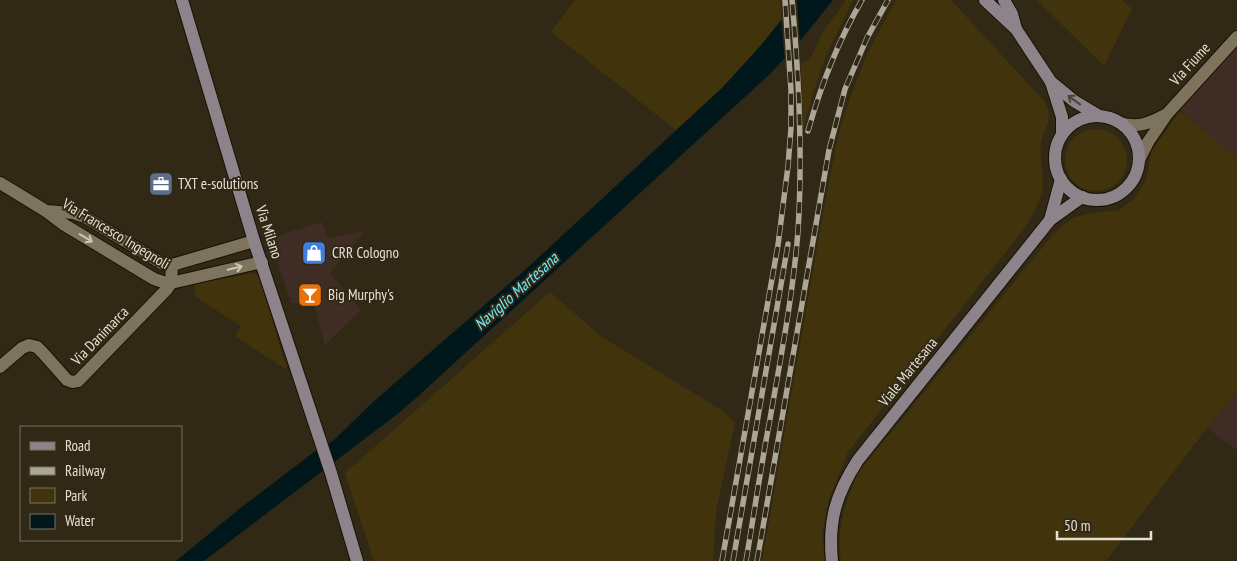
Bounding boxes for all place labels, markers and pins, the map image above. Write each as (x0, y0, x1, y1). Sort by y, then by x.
office icon: TXT e-solutions (148, 171, 174, 197)
place label: TXT e-solutions (178, 174, 258, 193)
shop icon: CRR Cologno (301, 240, 327, 266)
place label: CRR Cologno (332, 243, 399, 262)
bar icon: Big Murphy's (297, 282, 323, 308)
place label: Big Murphy's (328, 285, 394, 304)

